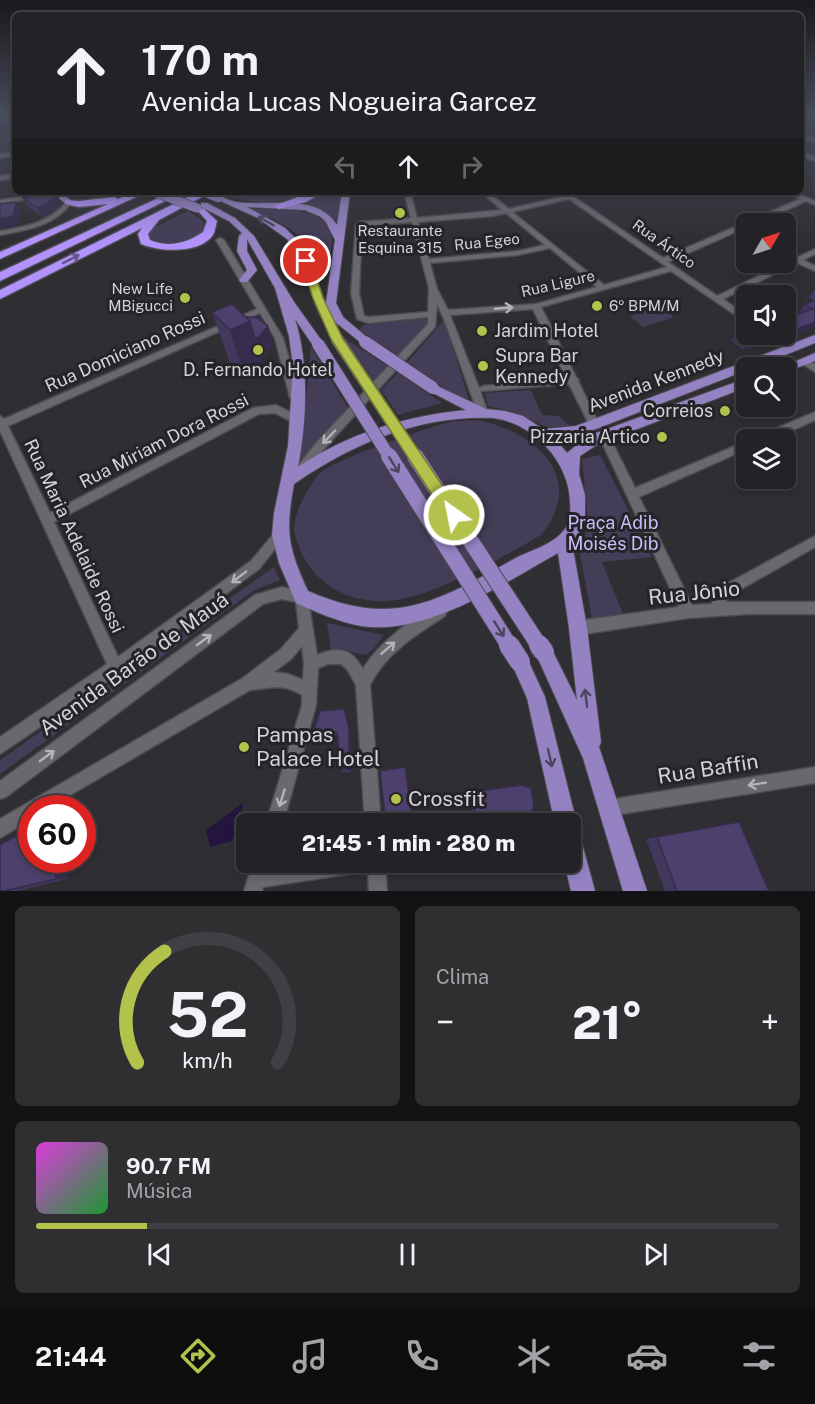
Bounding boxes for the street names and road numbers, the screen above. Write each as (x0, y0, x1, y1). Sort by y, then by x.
street label: Rua Ártico (629, 216, 699, 272)
street label: Rua Egeo (453, 230, 521, 253)
street label: Rua Ligure (519, 267, 596, 300)
street label: Rua Domiciano Rossi (41, 307, 208, 396)
street label: Avenida Kennedy (585, 345, 727, 416)
street label: Rua Miriam Dora Rossi (76, 389, 252, 492)
street label: Rua Maria Adelaide Rossi (20, 435, 129, 636)
street label: Rua Jônio (647, 575, 741, 610)
street label: Avenida Barão de Mauá (34, 587, 233, 741)
street label: Rua Baffin (656, 748, 760, 789)

